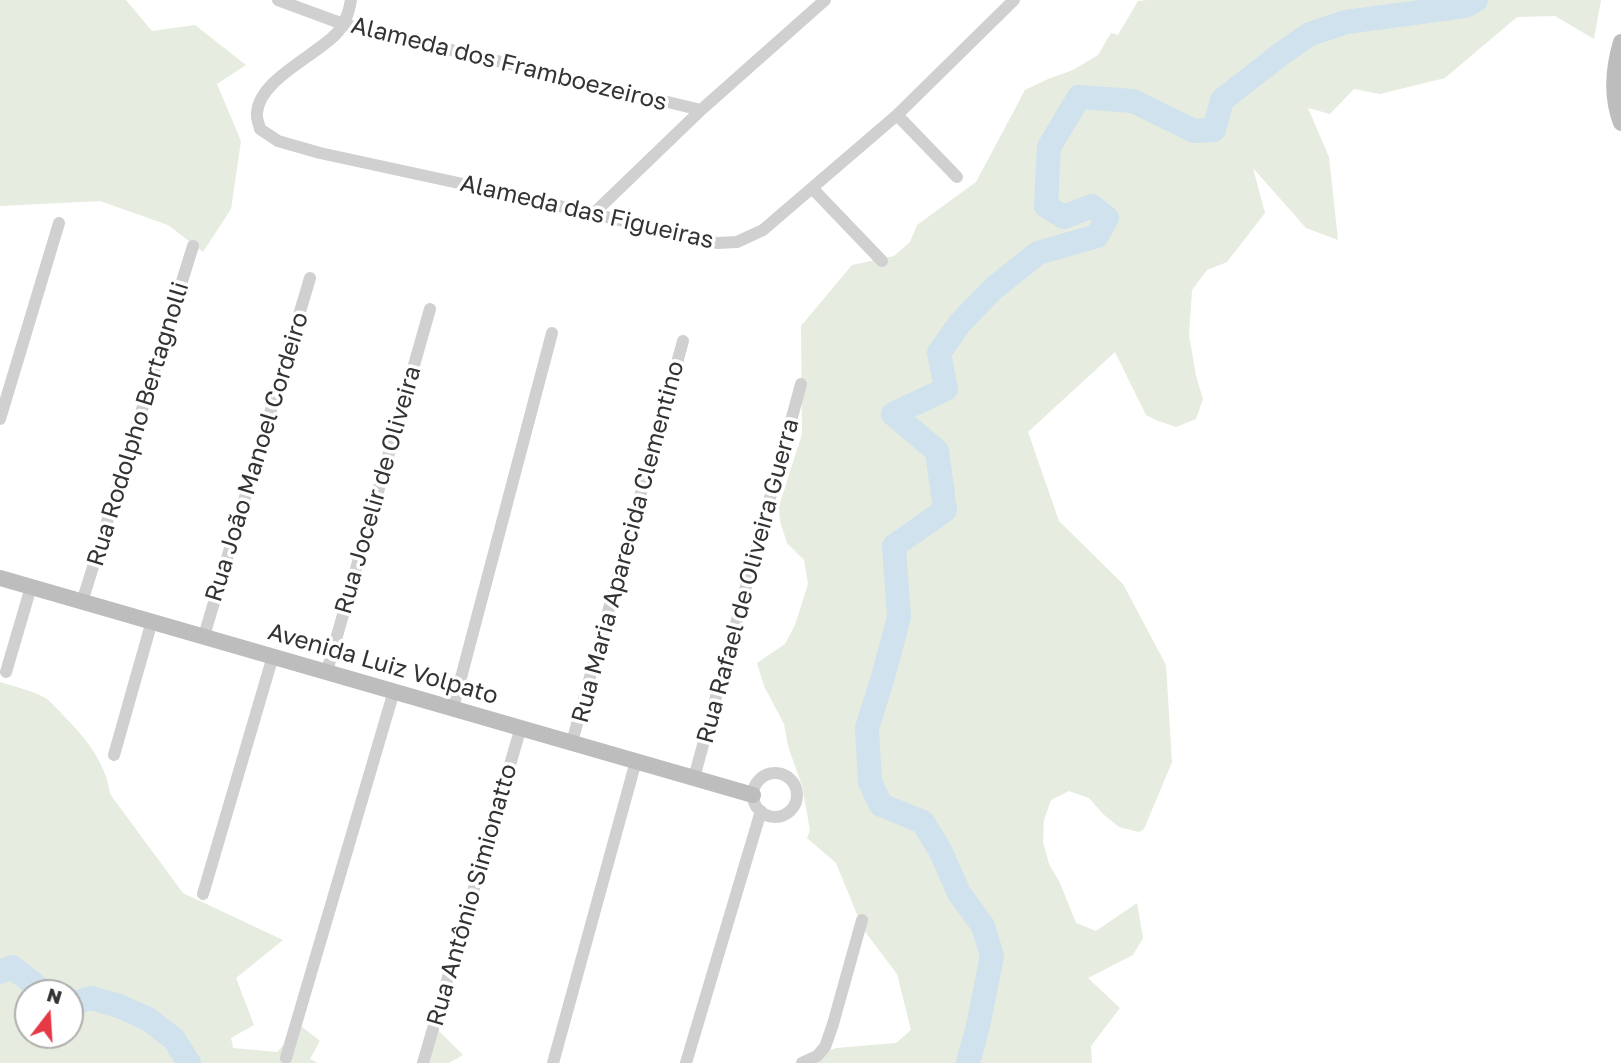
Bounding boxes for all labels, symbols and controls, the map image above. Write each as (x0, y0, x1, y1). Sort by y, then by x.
street label: Alameda dos Framboezeiros (348, 11, 670, 117)
street label: Alameda das Figueiras (458, 169, 716, 255)
street label: Rua Rodolpho Bertagnolli (81, 278, 195, 570)
street label: Rua João Manoel Cordeiro (199, 309, 315, 605)
street label: Rua Maria Aparecida Clementino (566, 358, 690, 726)
street label: Rua Jocelir de Oliveira (329, 363, 427, 617)
street label: Rua Rafael de Oliveira Guerra (691, 416, 805, 746)
street label: Avenida Luiz Volpato (265, 617, 501, 711)
street label: Rua Antônio Simionatto (421, 761, 523, 1029)
north arrow (14, 979, 84, 1049)
text: N (44, 982, 65, 1008)

